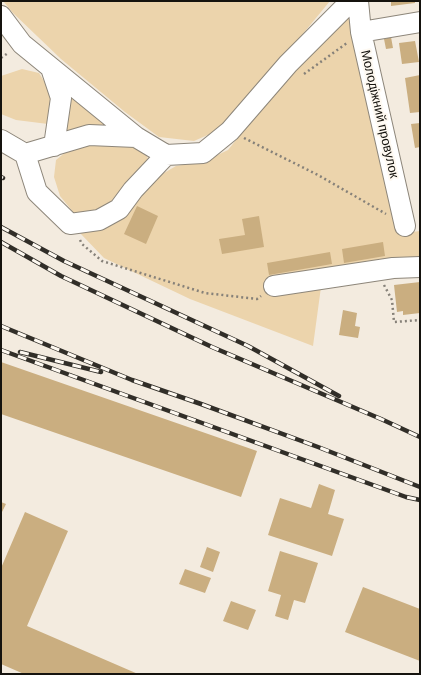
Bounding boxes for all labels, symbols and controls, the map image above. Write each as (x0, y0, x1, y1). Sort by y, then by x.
street label: Молодіжний провулок (358, 48, 402, 180)

